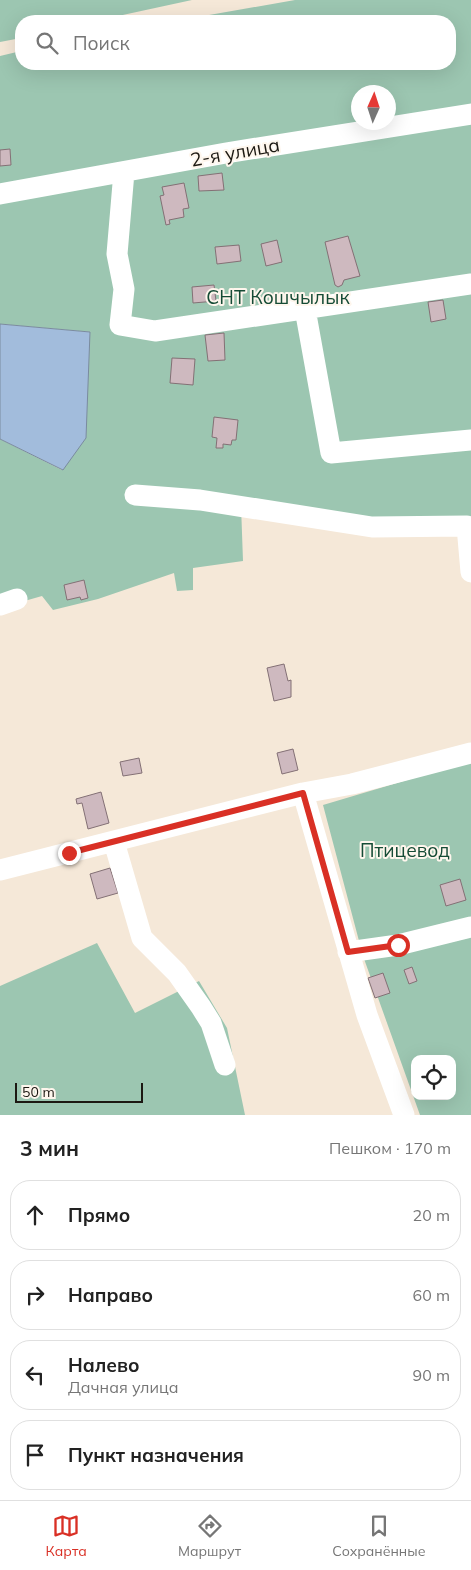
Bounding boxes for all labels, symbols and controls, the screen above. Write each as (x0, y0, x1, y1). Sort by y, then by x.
search box (15, 15, 456, 70)
icon: search (33, 29, 61, 57)
text: Поиск (73, 31, 130, 55)
north arrow (351, 85, 396, 130)
street label: 2-я улица (188, 132, 282, 172)
park label: СНТ Кошчылык (206, 285, 350, 309)
park label: Птицевод (360, 838, 450, 862)
route end (58, 842, 81, 865)
route start (387, 934, 410, 957)
map controls (411, 1055, 456, 1100)
button: locate (411, 1055, 456, 1100)
scale bar (15, 1080, 142, 1103)
text: 50 m (22, 1083, 55, 1101)
text: 3 мин (20, 1135, 79, 1161)
text: Пешком · 170 m (329, 1138, 451, 1158)
icon: ahead (21, 1201, 49, 1229)
text: Прямо (68, 1203, 130, 1227)
text: 20 m (413, 1205, 450, 1225)
icon: right (21, 1281, 49, 1309)
text: Направо (68, 1283, 153, 1307)
text: 60 m (413, 1285, 450, 1305)
text: Налево (68, 1353, 140, 1377)
icon: left (21, 1361, 49, 1389)
text: 90 m (413, 1365, 450, 1385)
text: Дачная улица (68, 1377, 179, 1397)
icon: arrive (21, 1441, 49, 1469)
text: Пункт назначения (68, 1443, 244, 1467)
tab: Карта (46, 1512, 87, 1560)
tab: Маршрут (178, 1512, 241, 1560)
tab: Сохранённые (332, 1512, 425, 1560)

